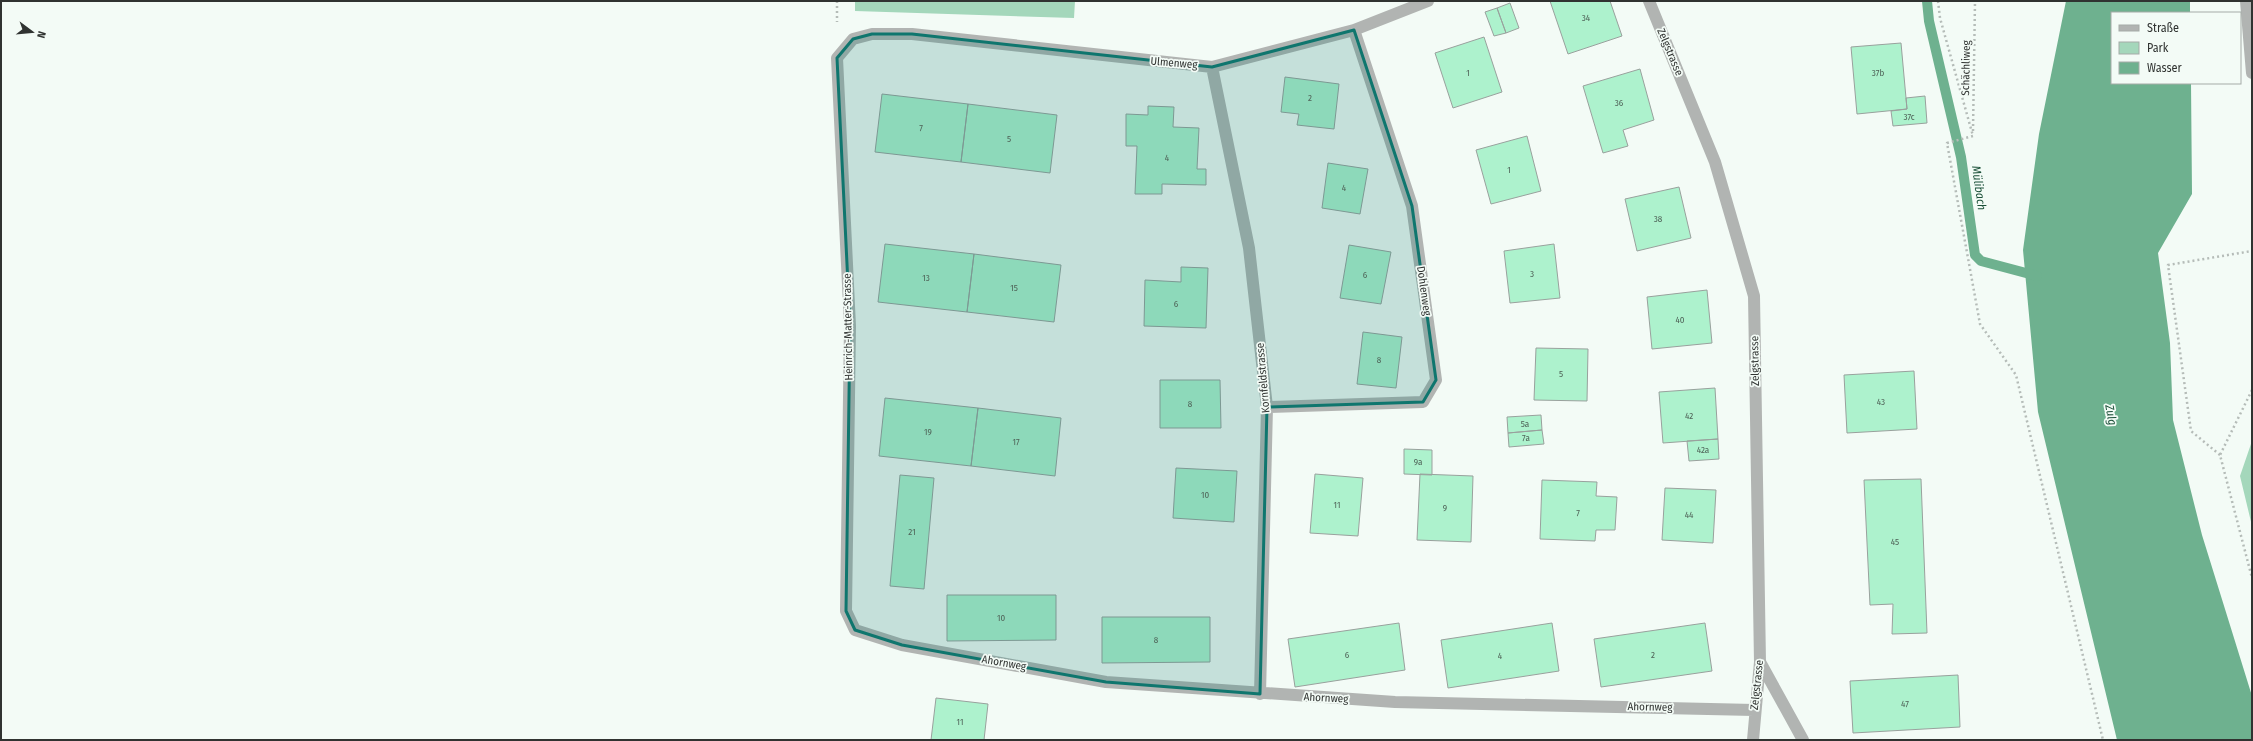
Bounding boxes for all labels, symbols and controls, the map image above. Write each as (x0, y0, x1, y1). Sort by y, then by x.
north arrow (12, 12, 52, 52)
legend (2111, 12, 2241, 84)
house number: 34 (1582, 13, 1591, 23)
text: Straße (2147, 21, 2179, 35)
street label: Zelgstrasse (1654, 26, 1686, 78)
text: N (34, 30, 48, 40)
street label: Schächliweg (1959, 39, 1973, 96)
text: Park (2147, 41, 2169, 55)
street label: Ulmenweg (1150, 54, 1199, 72)
text: Wasser (2147, 61, 2182, 75)
house number: 1 (1466, 68, 1470, 78)
house number: 37b (1872, 68, 1884, 78)
house number: 2 (1308, 93, 1312, 103)
house number: 36 (1615, 98, 1624, 108)
house number: 37c (1903, 112, 1915, 122)
house number: 7 (919, 123, 923, 133)
house number: 5 (1007, 134, 1011, 144)
house number: 4 (1165, 153, 1170, 163)
house number: 1 (1507, 165, 1511, 175)
water label: Mülibach (1969, 165, 1989, 211)
house number: 4 (1342, 183, 1347, 193)
house number: 38 (1654, 214, 1663, 224)
street label: Dohlenweg (1414, 265, 1434, 317)
house number: 3 (1530, 269, 1534, 279)
house number: 6 (1363, 270, 1368, 280)
street label: Heinrich-Matter-Strasse (841, 273, 855, 381)
house number: 13 (922, 273, 930, 283)
house number: 15 (1010, 283, 1018, 293)
house number: 6 (1174, 299, 1179, 309)
house number: 40 (1675, 315, 1685, 325)
street label: Zelgstrasse (1748, 336, 1762, 386)
street label: Kornfeldstrasse (1253, 342, 1273, 414)
house number: 8 (1377, 355, 1382, 365)
house number: 5 (1559, 369, 1563, 379)
house number: 43 (1877, 397, 1885, 407)
house number: 8 (1188, 399, 1193, 409)
water label: Zulg (2102, 402, 2120, 427)
house number: 42 (1685, 411, 1693, 421)
house number: 5a (1521, 419, 1530, 429)
house number: 19 (924, 427, 932, 437)
house number: 7a (1522, 433, 1530, 443)
house number: 17 (1012, 437, 1020, 447)
house number: 42a (1697, 445, 1710, 455)
house number: 9a (1414, 457, 1423, 467)
house number: 10 (1201, 490, 1209, 500)
house number: 11 (1334, 500, 1340, 510)
house number: 9 (1443, 503, 1447, 513)
house number: 7 (1576, 508, 1580, 518)
house number: 44 (1685, 510, 1694, 520)
house number: 21 (908, 527, 916, 537)
house number: 45 (1891, 537, 1899, 547)
house number: 10 (997, 613, 1005, 623)
house number: 8 (1154, 635, 1159, 645)
house number: 6 (1345, 650, 1350, 660)
house number: 2 (1651, 650, 1655, 660)
house number: 4 (1498, 651, 1503, 661)
street label: Ahornweg (981, 653, 1028, 673)
street label: Zelgstrasse (1748, 659, 1766, 711)
street label: Ahornweg (1303, 690, 1350, 706)
house number: 47 (1901, 699, 1909, 709)
street label: Ahornweg (1627, 700, 1673, 714)
house number: 11 (957, 717, 963, 727)

